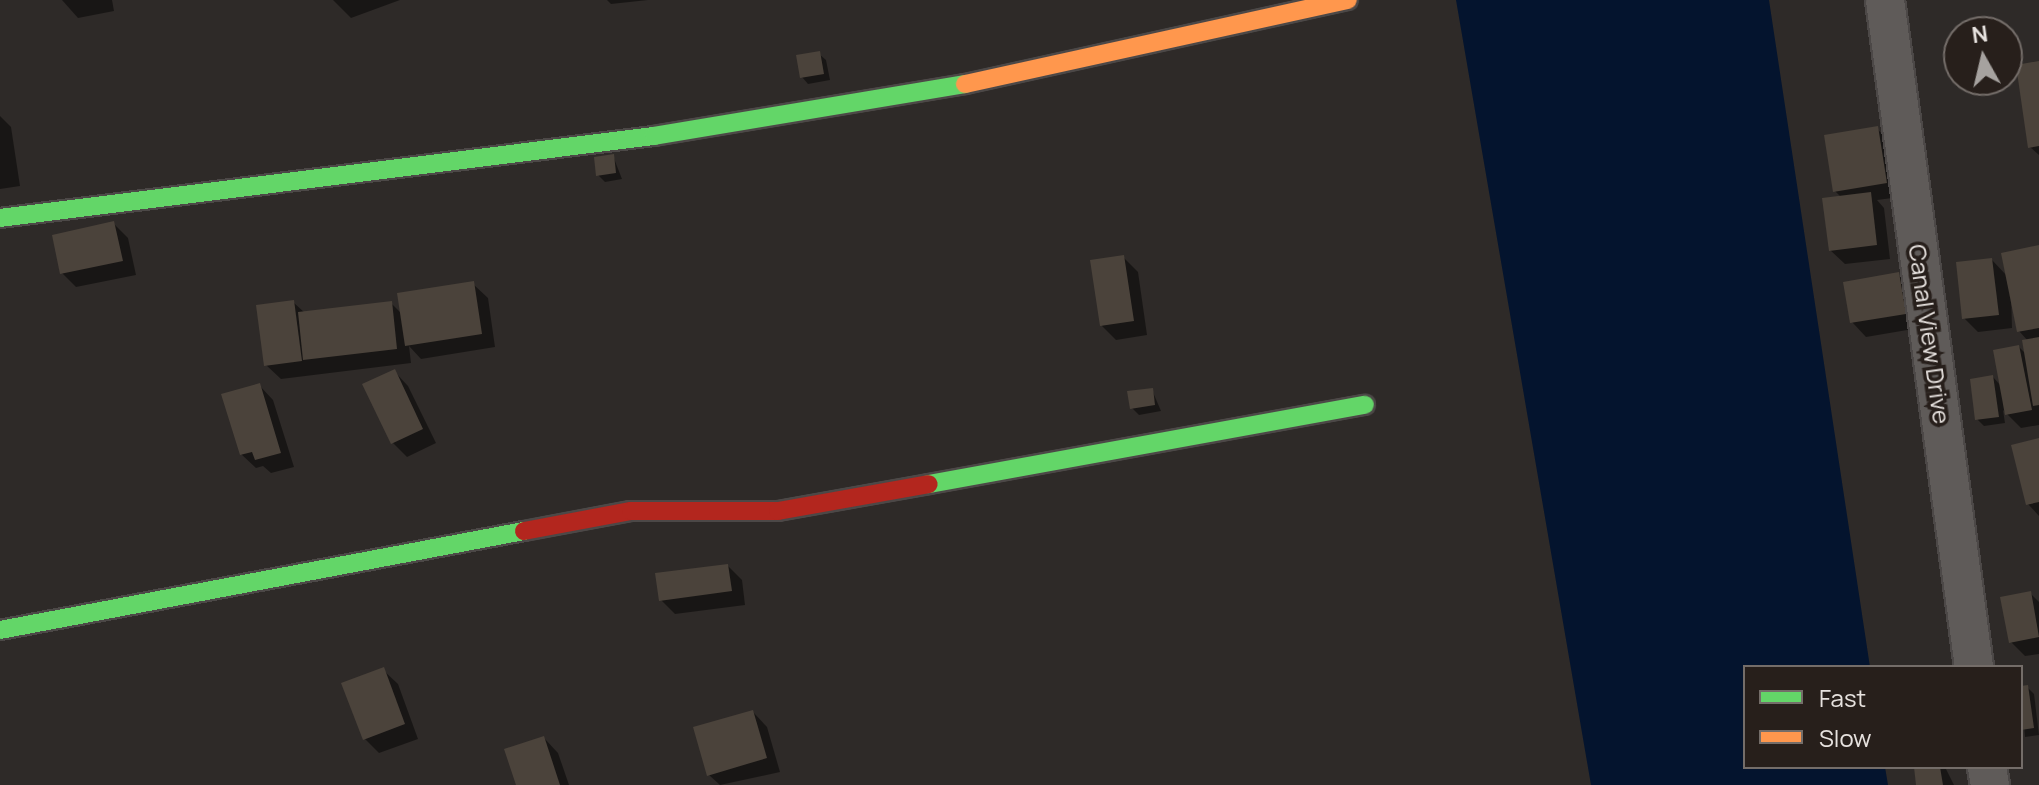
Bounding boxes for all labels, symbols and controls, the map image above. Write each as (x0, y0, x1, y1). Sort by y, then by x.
north arrow (1943, 16, 2023, 96)
text: N (1970, 18, 1990, 50)
street label: Canal View Drive (1903, 242, 1957, 426)
legend (1743, 665, 2023, 769)
text: Fast (1819, 681, 1866, 714)
text: Slow (1819, 721, 1872, 754)

